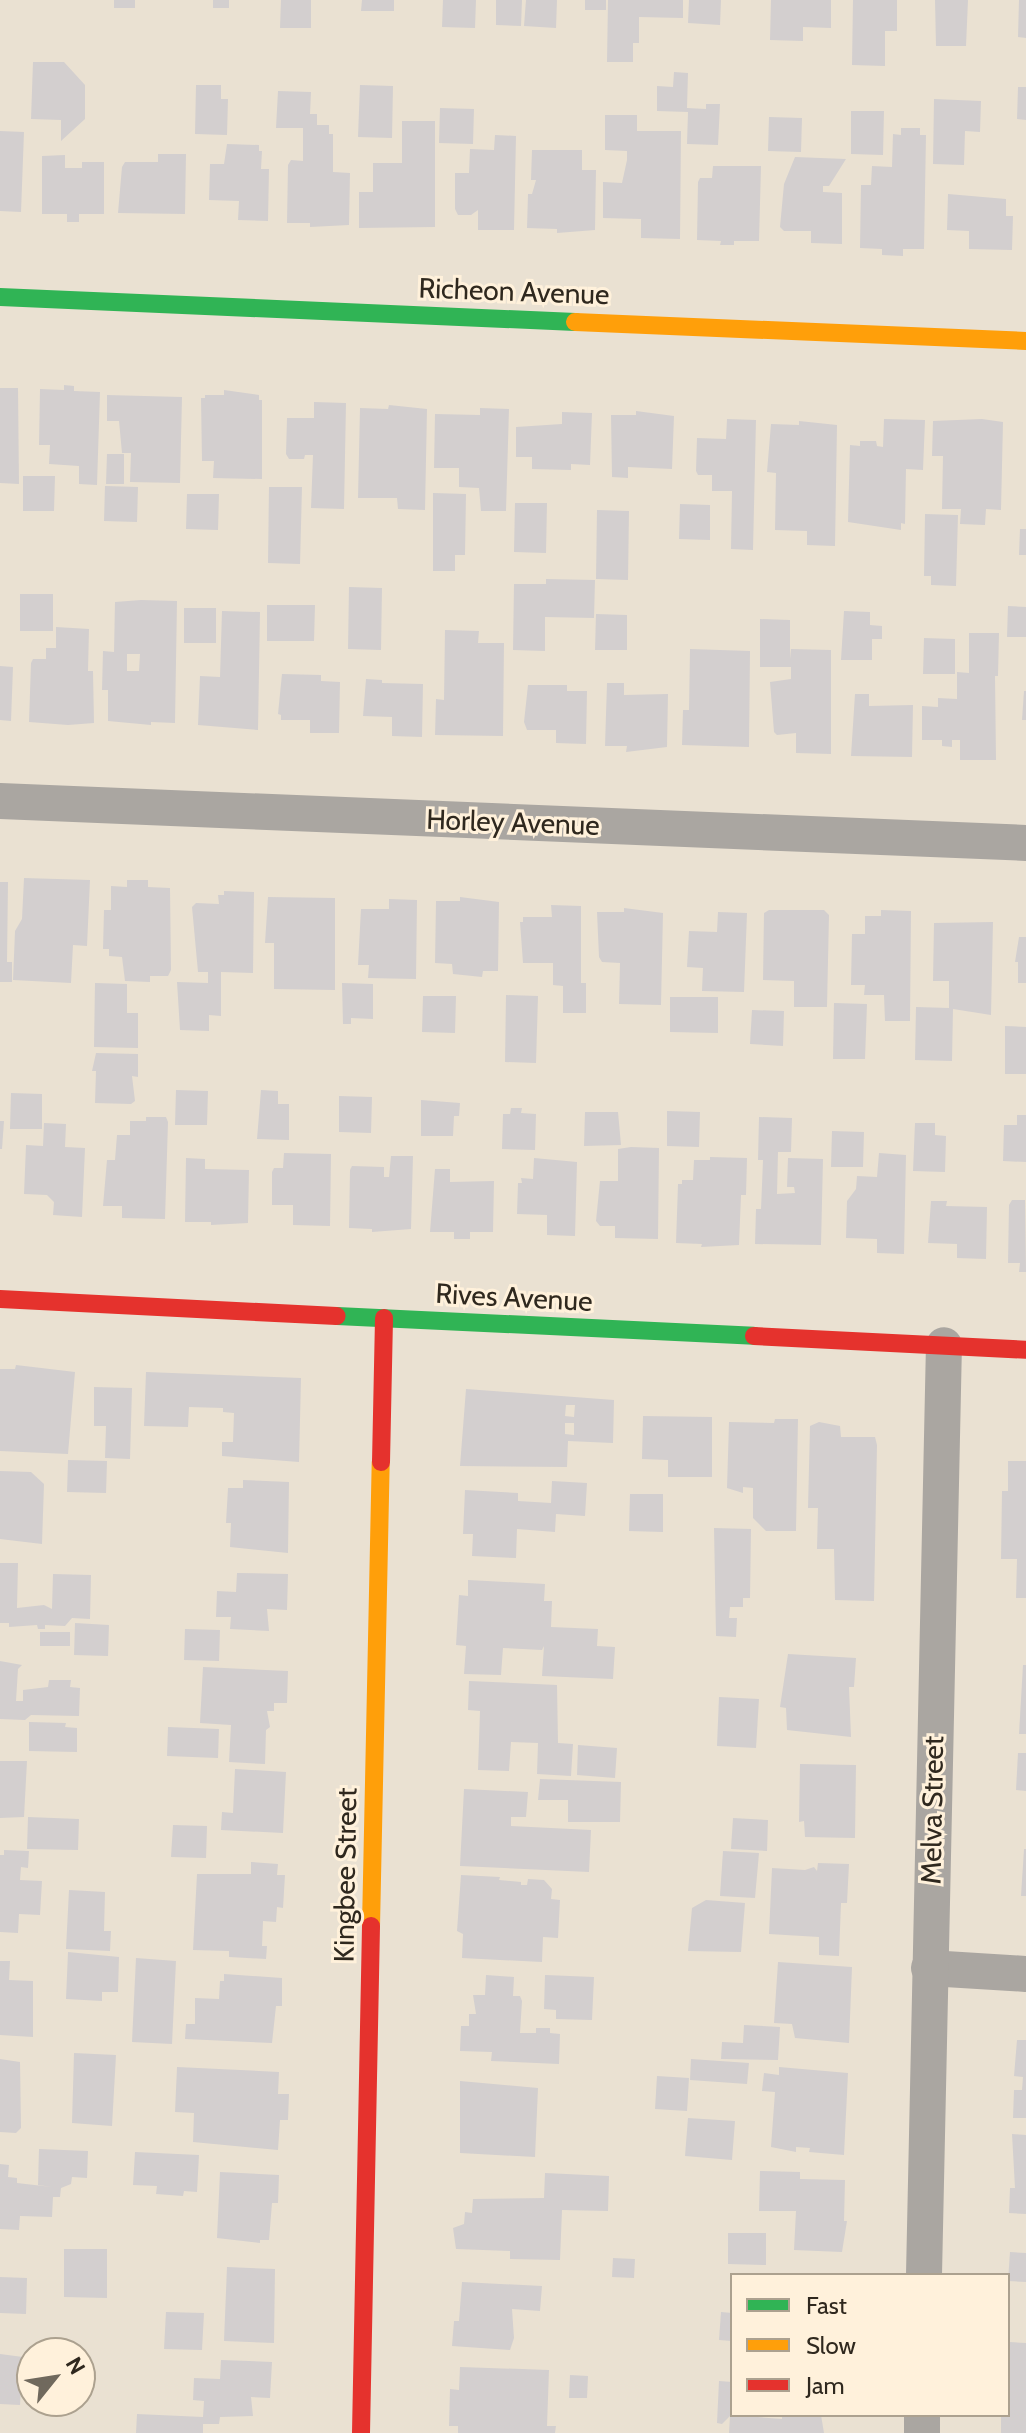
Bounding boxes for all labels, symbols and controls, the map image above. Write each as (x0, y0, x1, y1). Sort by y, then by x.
street label: Richeon Avenue (418, 271, 610, 311)
street label: Horley Avenue (426, 802, 600, 842)
street label: Rives Avenue (435, 1276, 593, 1318)
street label: Melva Street (914, 1735, 950, 1885)
street label: Kingbee Street (327, 1787, 363, 1963)
legend (730, 2273, 1010, 2417)
text: Fast (806, 2291, 847, 2320)
text: Slow (806, 2331, 856, 2360)
north arrow (16, 2337, 96, 2417)
text: N (60, 2352, 91, 2379)
text: Jam (806, 2371, 844, 2400)

